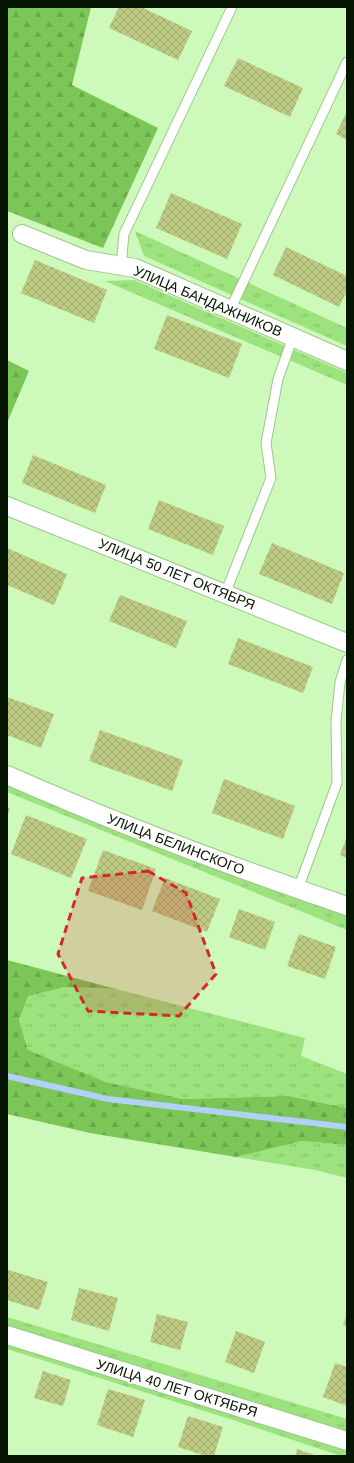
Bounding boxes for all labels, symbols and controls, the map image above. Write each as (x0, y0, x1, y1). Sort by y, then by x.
street label: УЛИЦА БАНДАЖНИКОВ (131, 262, 285, 340)
street label: УЛИЦА 50 ЛЕТ ОКТЯБРЯ (96, 535, 258, 613)
street label: УЛИЦА БЕЛИНСКОГО (105, 810, 247, 878)
street label: УЛИЦА 40 ЛЕТ ОКТЯБРЯ (95, 1356, 259, 1420)

